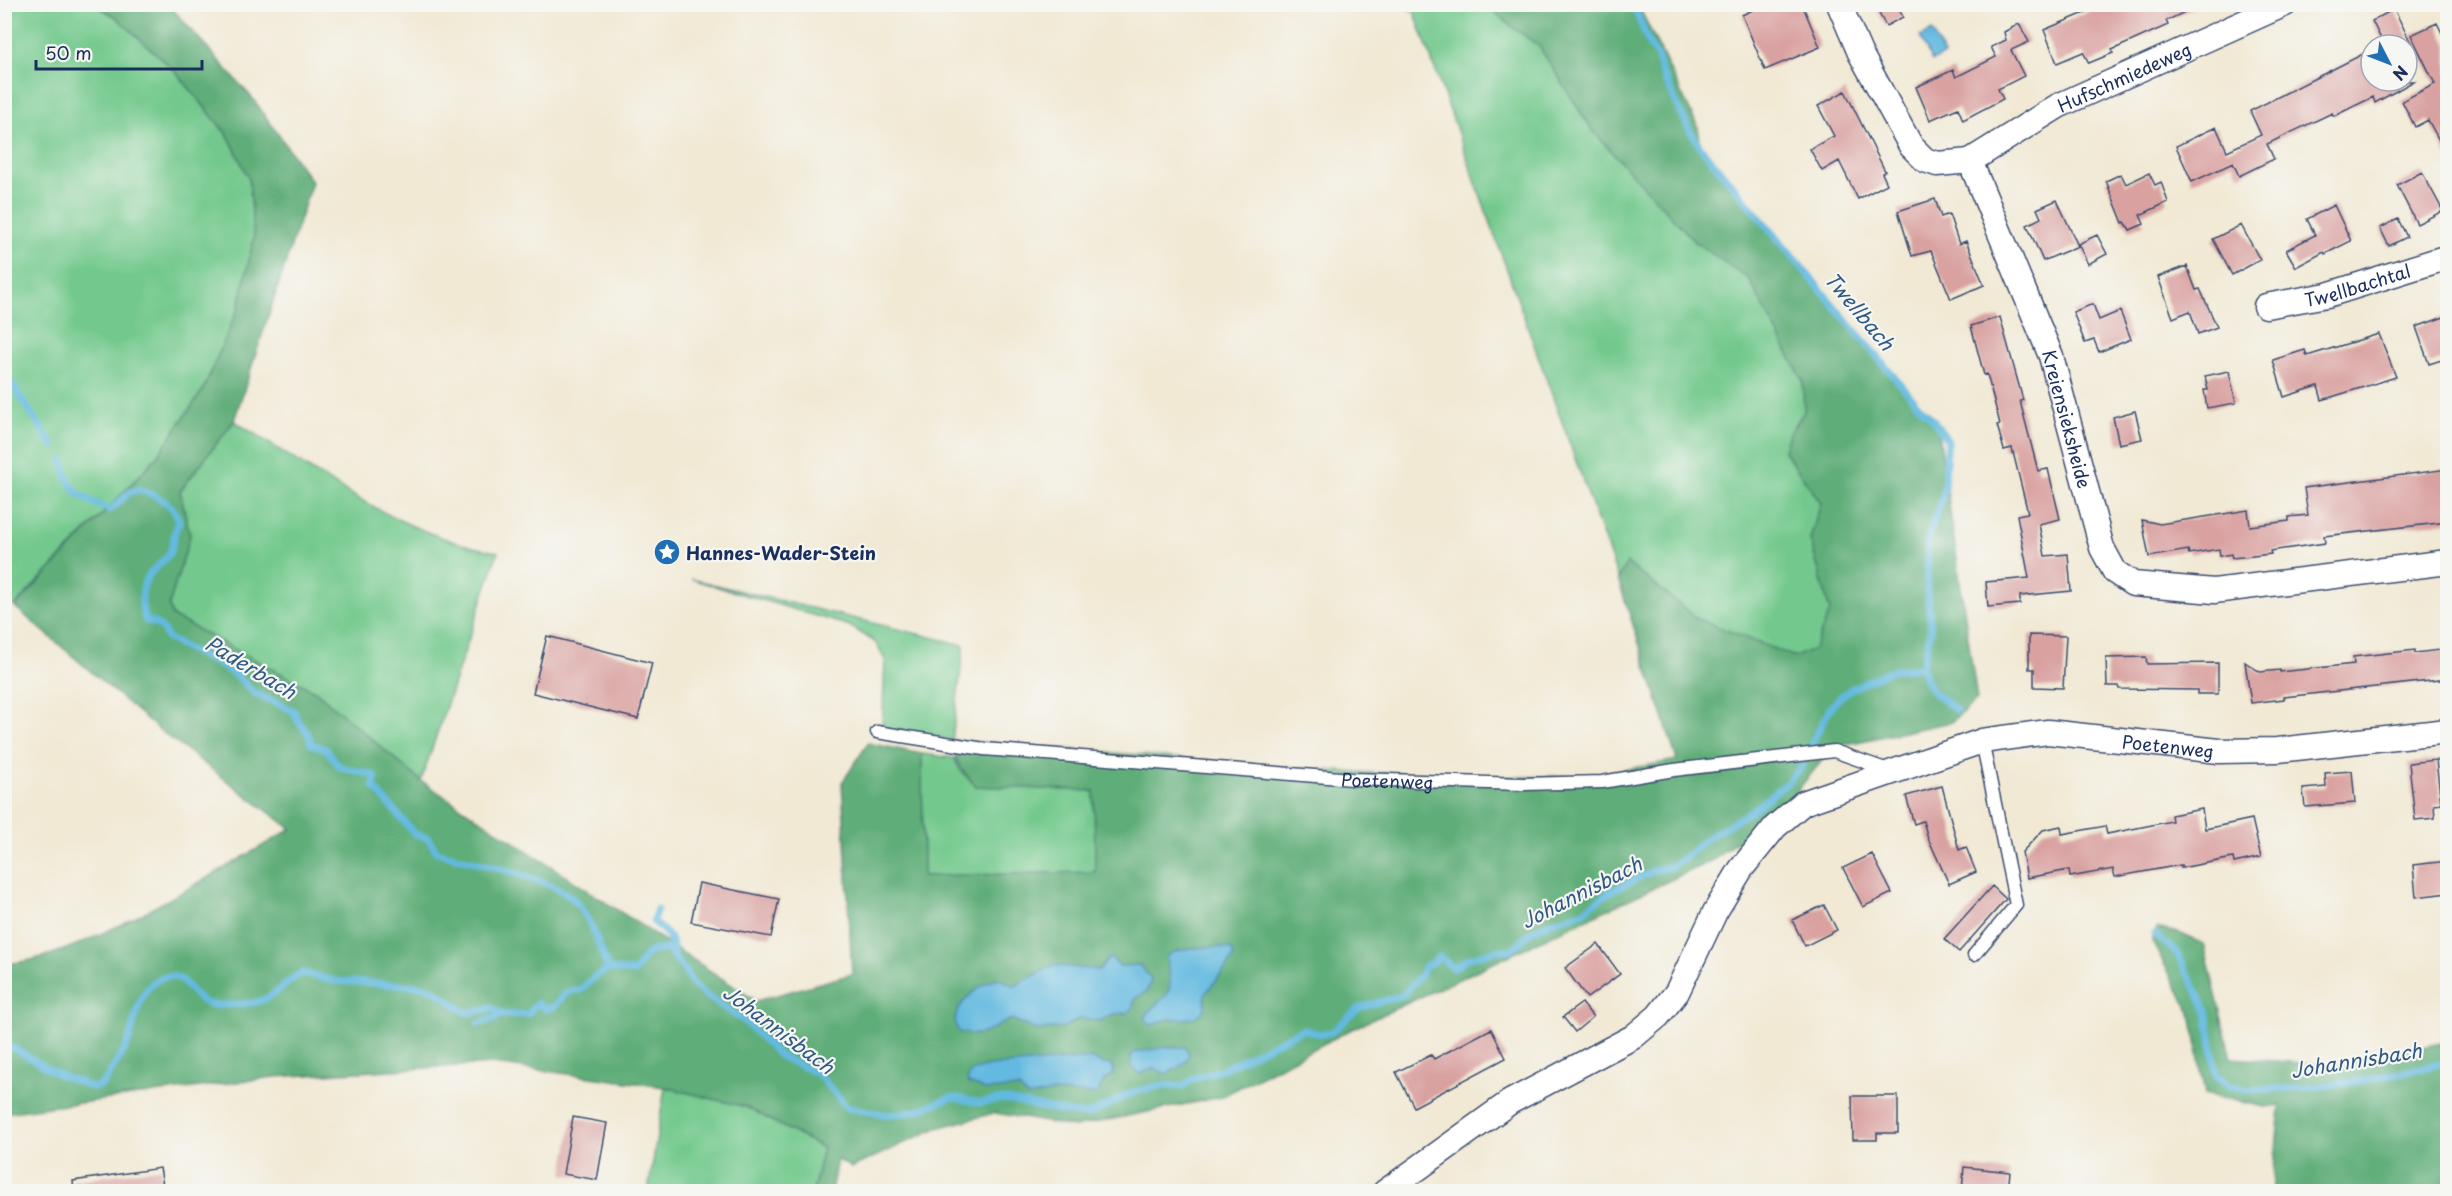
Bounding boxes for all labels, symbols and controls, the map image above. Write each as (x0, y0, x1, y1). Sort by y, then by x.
scale bar (36, 33, 202, 71)
north arrow (2359, 33, 2419, 93)
street label: Hufschmiedeweg (2053, 35, 2195, 118)
text: 50 m (45, 39, 92, 66)
text: N (2388, 61, 2414, 86)
street label: Twellbachtal (2302, 256, 2414, 312)
water label: Twellbach (1818, 265, 1902, 357)
street label: Kreiensieksheide (2036, 346, 2099, 491)
place icon: Hannes-Wader-Stein (652, 537, 682, 567)
place label: Hannes-Wader-Stein (686, 539, 876, 566)
water label: Paderbach (200, 628, 302, 706)
street label: Poetenweg (2121, 727, 2216, 764)
street label: Poetenweg (1340, 765, 1434, 795)
water label: Johannisbach (1515, 848, 1647, 935)
water label: Johannisbach (717, 977, 841, 1081)
water label: Johannisbach (2288, 1035, 2424, 1085)

